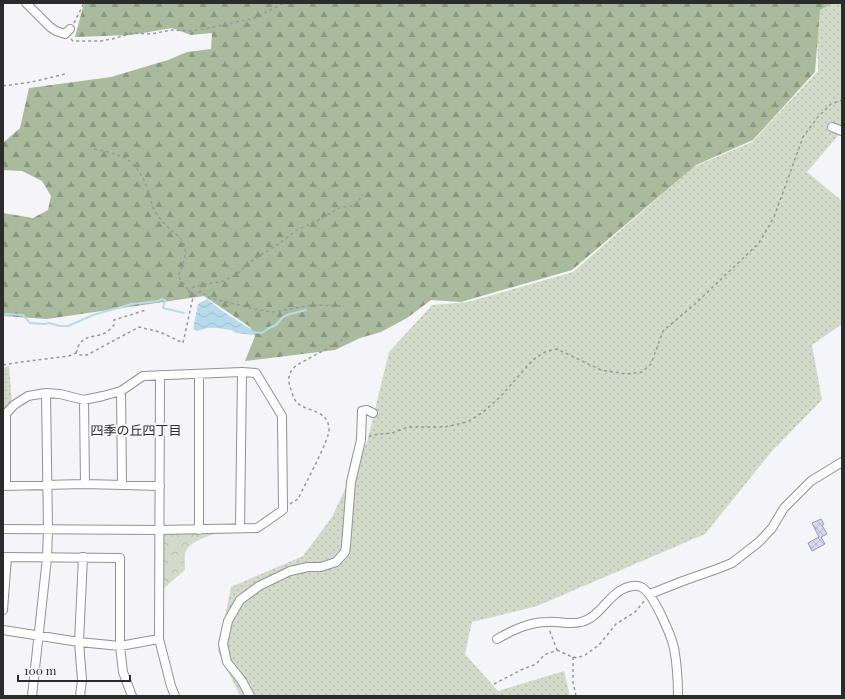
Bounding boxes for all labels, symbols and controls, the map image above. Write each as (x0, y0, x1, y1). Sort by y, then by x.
district label: 四季の丘四丁目 (90, 421, 182, 438)
scale bar (18, 657, 130, 683)
text: 100 m (24, 662, 57, 678)

